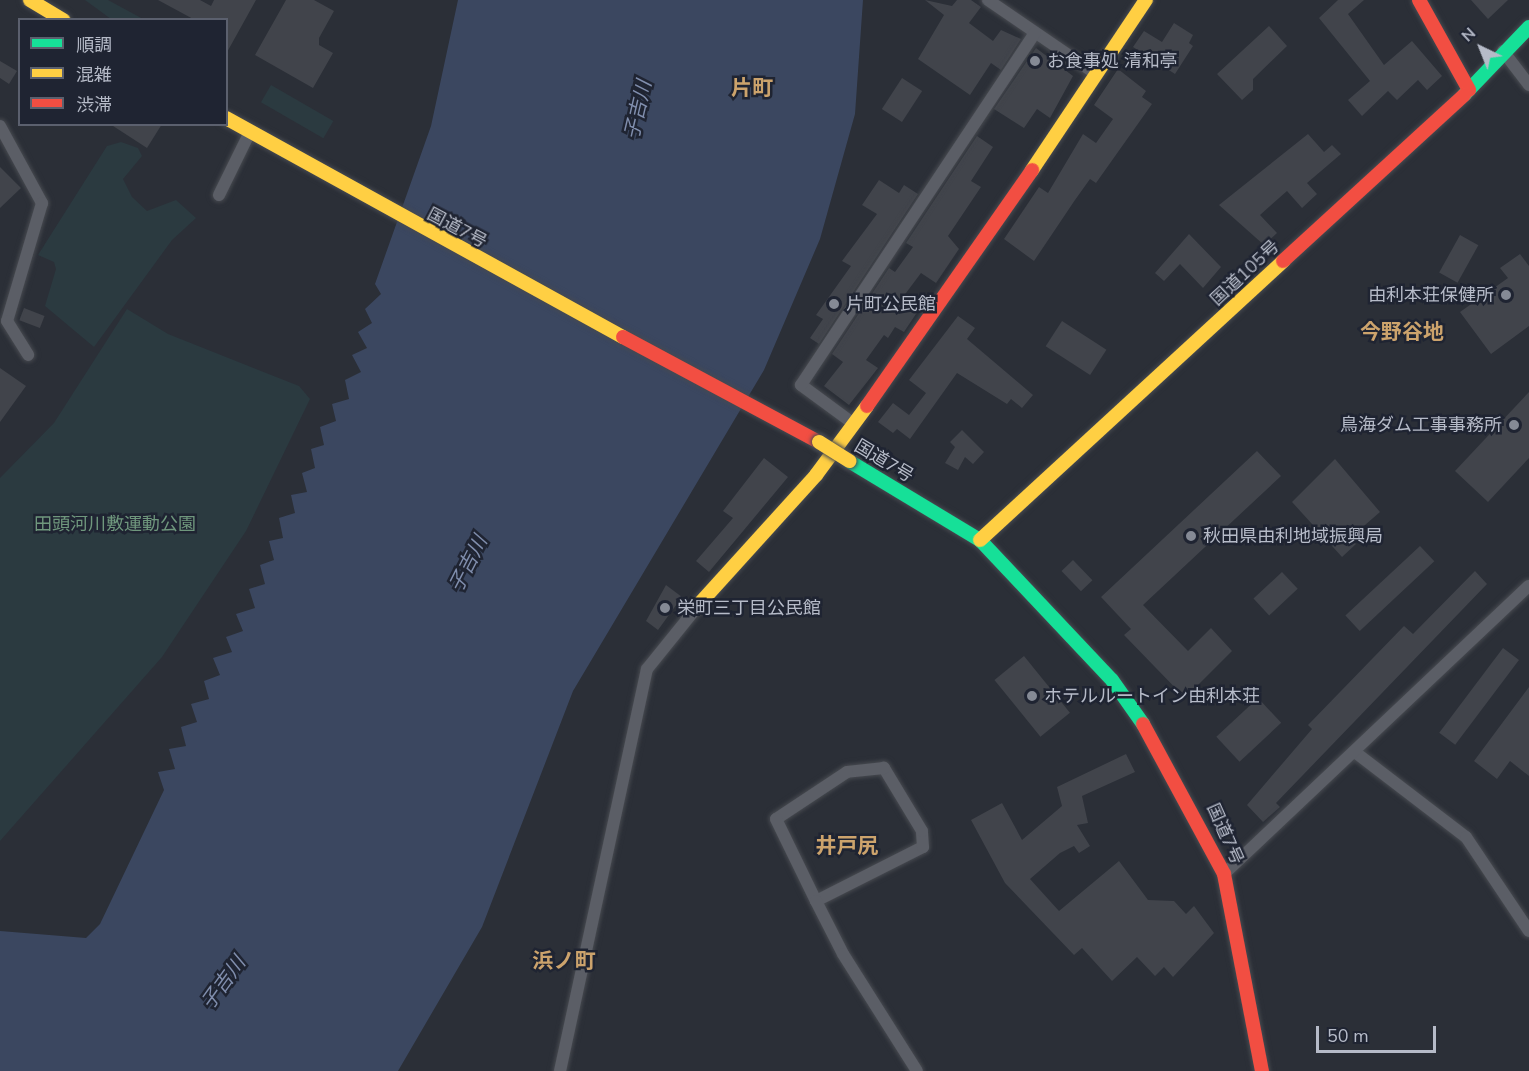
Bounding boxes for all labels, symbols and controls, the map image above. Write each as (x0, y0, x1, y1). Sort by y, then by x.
legend (18, 18, 228, 126)
north arrow (1451, 18, 1511, 78)
text: N (1457, 23, 1481, 47)
text: 順調 (76, 33, 112, 57)
place label: お食事処 清和亭 (1047, 50, 1178, 72)
marker: お食事処 清和亭 (1028, 54, 1042, 68)
text: 混雑 (76, 63, 112, 87)
district label: 片町 (731, 75, 773, 101)
water label: 子吉川 (620, 78, 656, 142)
text: 渋滞 (76, 93, 112, 117)
street label: 国道7号 (423, 203, 491, 253)
street label: 国道105号 (1206, 236, 1284, 310)
place label: 由利本荘保健所 (1368, 284, 1494, 306)
marker: 由利本荘保健所 (1499, 288, 1513, 302)
place label: 片町公民館 (846, 293, 936, 315)
marker: 片町公民館 (827, 297, 841, 311)
district label: 今野谷地 (1360, 319, 1444, 345)
place label: 鳥海ダム工事事務所 (1340, 414, 1502, 436)
marker: 鳥海ダム工事事務所 (1507, 418, 1521, 432)
street label: 国道7号 (851, 435, 917, 487)
park label: 田頭河川敷運動公園 (34, 513, 196, 535)
place label: 秋田県由利地域振興局 (1203, 525, 1383, 547)
marker: 秋田県由利地域振興局 (1184, 529, 1198, 543)
water label: 子吉川 (444, 532, 492, 596)
place label: 栄町三丁目公民館 (677, 597, 821, 619)
marker: 栄町三丁目公民館 (658, 601, 672, 615)
place label: ホテルルートイン由利本荘 (1044, 685, 1260, 707)
marker: ホテルルートイン由利本荘 (1025, 689, 1039, 703)
street label: 国道7号 (1202, 800, 1248, 868)
district label: 井戸尻 (816, 833, 878, 859)
district label: 浜ノ町 (533, 948, 595, 974)
water label: 子吉川 (196, 952, 250, 1014)
scale bar (1319, 1014, 1439, 1052)
text: 50 m (1327, 1024, 1369, 1048)

